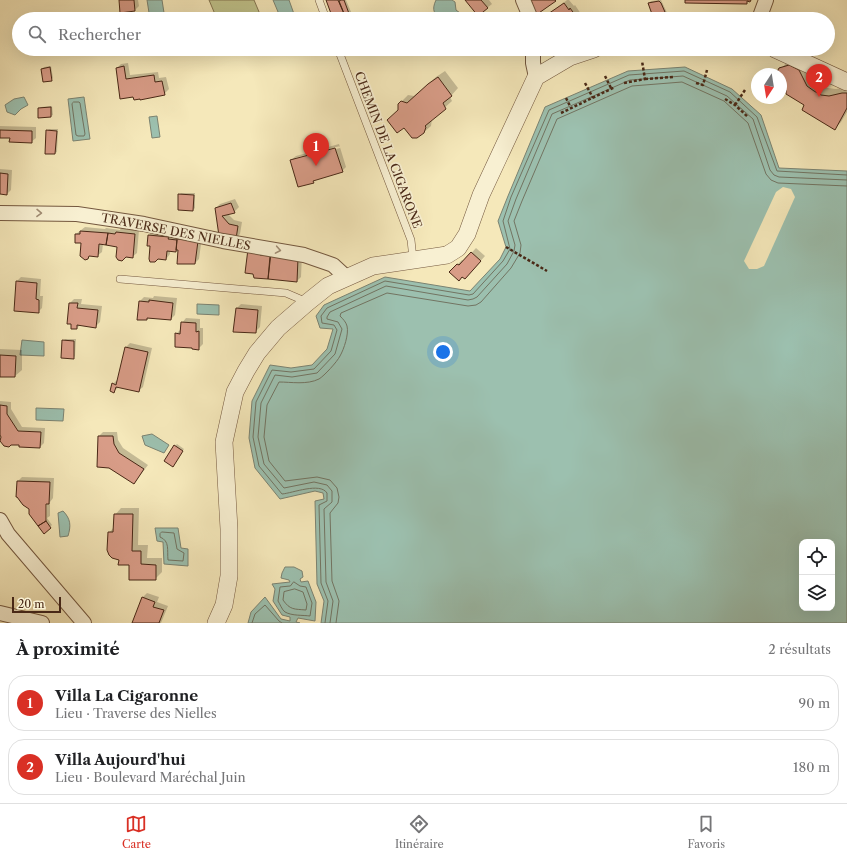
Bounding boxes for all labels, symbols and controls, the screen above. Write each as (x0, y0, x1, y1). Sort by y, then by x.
search box (12, 12, 835, 56)
icon: search (26, 23, 48, 45)
text: Rechercher (58, 25, 141, 44)
pin: 2 (806, 64, 832, 97)
north arrow (751, 68, 787, 104)
street label: CHEMIN DE LA CIGARONE (352, 69, 425, 230)
pin: 1 (303, 133, 329, 166)
one-way arrow (36, 209, 42, 217)
street label: TRAVERSE DES NIELLES (100, 210, 252, 253)
one-way arrow (274, 246, 281, 254)
your location (433, 342, 453, 362)
map controls (799, 539, 835, 611)
button: locate (799, 539, 835, 575)
button: layers (799, 575, 835, 611)
scale bar (12, 595, 61, 614)
text: 20 m (18, 597, 44, 611)
text: À proximité (16, 639, 120, 659)
text: 2 résultats (768, 641, 831, 657)
text: Villa La Cigaronne (55, 686, 198, 705)
text: 1 (27, 695, 33, 711)
text: 90 m (799, 695, 830, 711)
text: Lieu · Traverse des Nielles (55, 705, 217, 721)
text: Villa Aujourd'hui (55, 750, 186, 769)
text: 2 (26, 759, 34, 775)
text: 180 m (793, 759, 830, 775)
text: Lieu · Boulevard Maréchal Juin (55, 769, 246, 785)
tab: Carte (122, 813, 151, 851)
tab: Itinéraire (395, 813, 444, 851)
tab: Favoris (688, 813, 725, 851)

